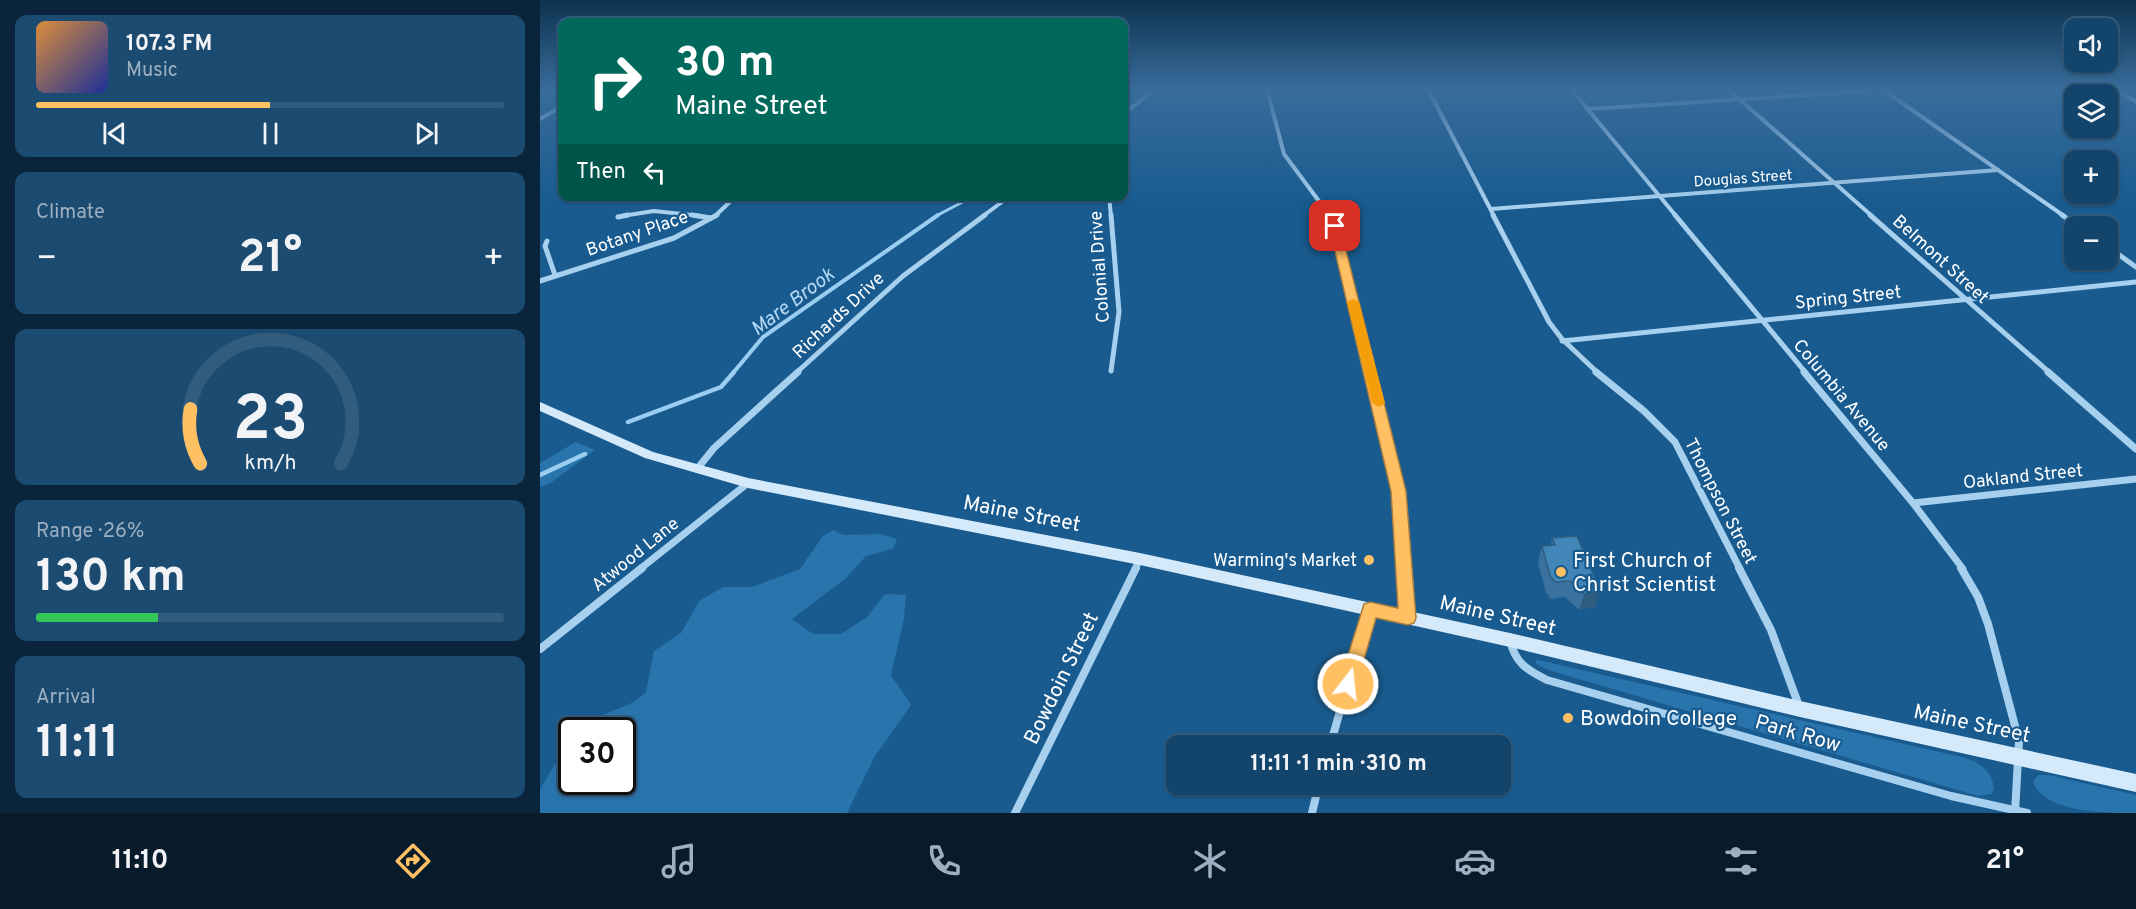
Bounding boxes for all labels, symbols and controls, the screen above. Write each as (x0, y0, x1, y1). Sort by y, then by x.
map controls (2064, 18, 2118, 270)
button: sound (2064, 18, 2118, 72)
text: 107.3 FM (126, 31, 212, 58)
text: 30 m (675, 38, 774, 91)
icon: right (576, 42, 654, 120)
text: Music (126, 58, 178, 84)
button: layers (2064, 84, 2118, 138)
text: Maine Street (675, 90, 828, 124)
icon: previous (98, 117, 131, 150)
icon: pause (254, 117, 287, 150)
icon: next (410, 117, 443, 150)
button: + (2064, 150, 2118, 204)
icon: left (638, 156, 671, 189)
text: Then (576, 159, 626, 186)
street label: Douglas Street (1693, 167, 1793, 192)
text: Climate (36, 200, 105, 226)
pin (1309, 200, 1360, 251)
street label: Botany Place (583, 206, 692, 263)
icon: arrive (1318, 209, 1351, 242)
street label: Colonial Drive (1085, 210, 1116, 324)
street label: Belmont Street (1887, 211, 1993, 310)
button: − (2064, 216, 2118, 270)
text: 21° (238, 231, 302, 288)
text: − (36, 239, 57, 281)
text: + (483, 239, 504, 281)
water label: Mare Brook (746, 262, 841, 343)
street label: Richards Drive (788, 268, 890, 365)
street label: Spring Street (1794, 281, 1902, 316)
street label: Columbia Avenue (1787, 335, 1895, 457)
text: 23 (232, 383, 308, 462)
street label: Thompson Street (1678, 435, 1761, 569)
text: km/h (244, 450, 296, 477)
street label: Oakland Street (1962, 460, 2084, 495)
street label: Maine Street (961, 490, 1083, 539)
street label: Atwood Lane (588, 513, 684, 597)
text: Range · 26% (36, 519, 144, 545)
place label: First Church of Christ Scientist (1573, 548, 1716, 599)
text: 130 km (36, 550, 186, 607)
place label: Warming's Market (1213, 550, 1357, 573)
marker: Warming's Market (1362, 553, 1376, 567)
marker: First Church of Christ Scientist (1554, 565, 1568, 579)
street label: Maine Street (1437, 590, 1559, 643)
street label: Bowdoin Street (1019, 608, 1106, 749)
position arrow (1316, 652, 1380, 716)
text: Arrival (36, 685, 96, 711)
street label: Maine Street (1911, 699, 2033, 750)
place label: Bowdoin College (1580, 706, 1737, 733)
street label: Park Row (1751, 709, 1844, 760)
marker: Bowdoin College (1561, 711, 1575, 725)
text: 11:11 (36, 716, 119, 773)
speed limit sign: 30 (558, 717, 636, 795)
text: 11:11 · 1 min · 310 m (1250, 751, 1427, 778)
icon: directions (392, 840, 434, 882)
icon: music (658, 840, 700, 882)
icon: phone (923, 840, 965, 882)
icon: climate (1189, 840, 1231, 882)
icon: car (1454, 840, 1496, 882)
icon: filters (1720, 840, 1762, 882)
text: 11:10 (112, 844, 169, 878)
text: 21° (1986, 844, 2024, 878)

